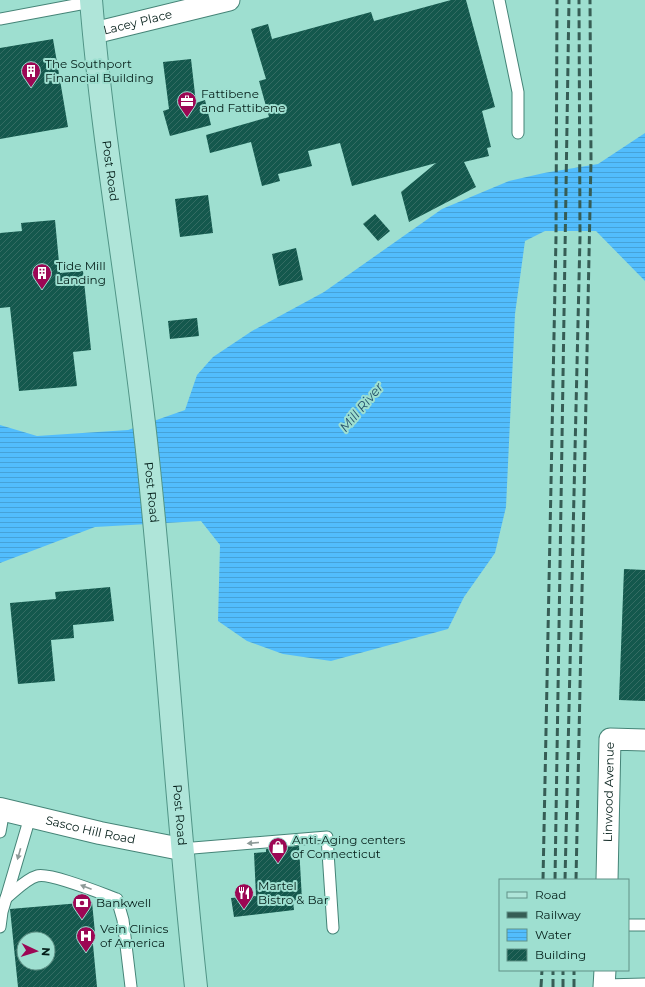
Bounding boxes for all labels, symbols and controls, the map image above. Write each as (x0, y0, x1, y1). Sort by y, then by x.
street label: Lacey Place (102, 6, 174, 37)
place label: The Southport Financial Building (45, 56, 154, 85)
building icon: The Southport Financial Building (20, 60, 42, 88)
place label: Fattibene and Fattibene (201, 86, 285, 115)
office icon: Fattibene and Fattibene (176, 90, 198, 118)
street label: Post Road (99, 139, 122, 202)
place label: Tide Mill Landing (56, 258, 106, 287)
building icon: Tide Mill Landing (31, 262, 53, 290)
water label: Mill River (336, 379, 387, 435)
street label: Post Road (141, 461, 162, 523)
street label: Linwood Avenue (600, 742, 617, 842)
street label: Post Road (170, 784, 190, 846)
street label: Sasco Hill Road (44, 812, 137, 847)
place label: Anti-Aging centers of Connecticut (292, 832, 405, 861)
shop icon: Anti-Aging centers of Connecticut (267, 836, 289, 864)
one-way arrow (247, 840, 259, 846)
one-way arrow (16, 848, 22, 860)
place label: Martel Bistro & Bar (258, 878, 329, 907)
legend (499, 879, 629, 971)
restaurant icon: Martel Bistro & Bar (233, 882, 255, 910)
one-way arrow (79, 884, 91, 890)
text: Road (535, 887, 566, 902)
bank icon: Bankwell (71, 892, 93, 920)
place label: Bankwell (96, 895, 151, 910)
text: Railway (535, 907, 581, 922)
place label: Vein Clinics of America (100, 921, 169, 950)
hospital icon: Vein Clinics of America (75, 925, 97, 953)
text: Water (535, 927, 572, 942)
north arrow (16, 931, 56, 971)
text: N (39, 947, 53, 957)
text: Building (535, 947, 586, 962)

